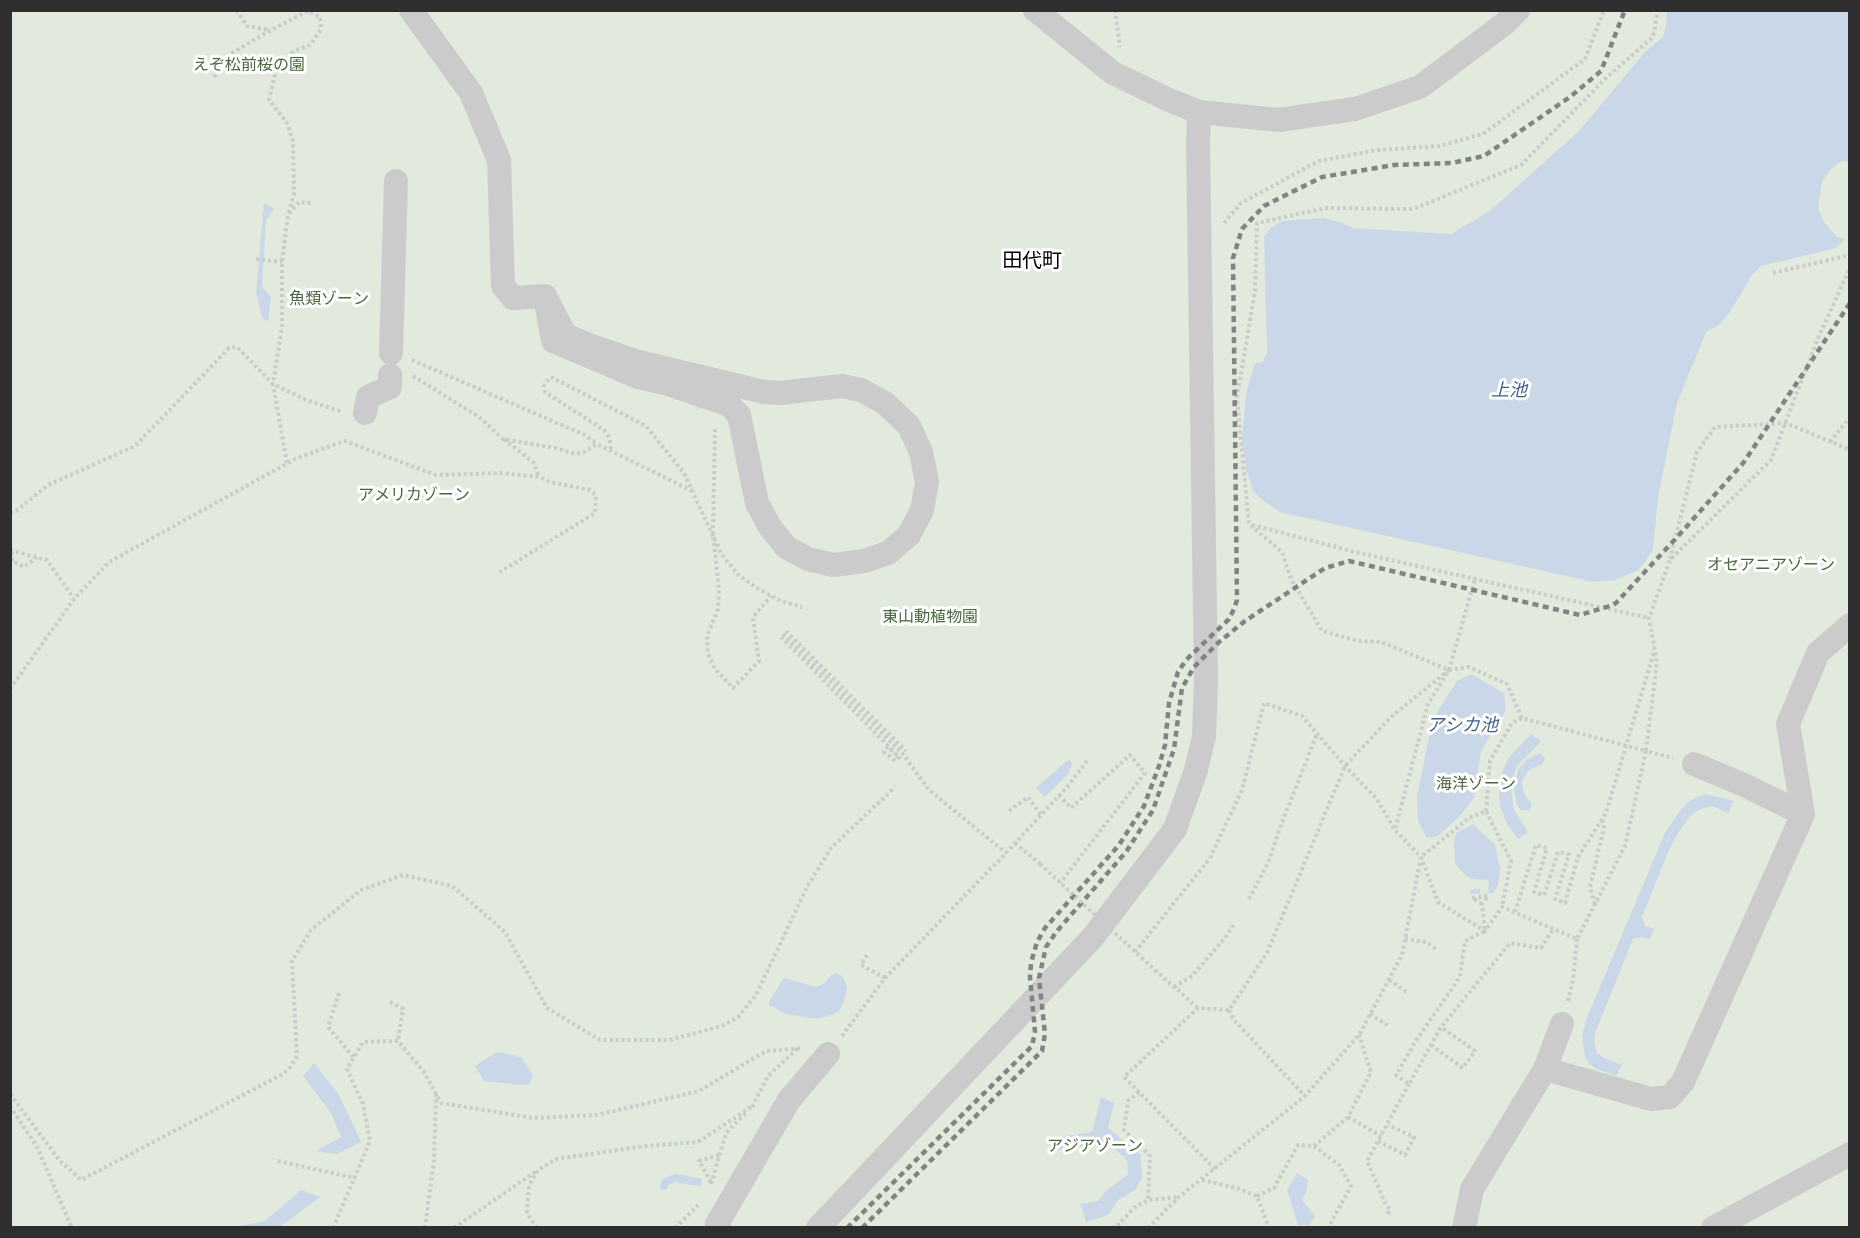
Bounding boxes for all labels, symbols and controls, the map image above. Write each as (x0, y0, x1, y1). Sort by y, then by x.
park label: えぞ松前桜の園 (193, 57, 305, 77)
district label: 田代町 (1002, 251, 1062, 275)
park label: 魚類ゾーン (289, 291, 369, 311)
water label: 上池 (1491, 381, 1527, 403)
park label: アメリカゾーン (358, 487, 470, 507)
park label: オセアニアゾーン (1707, 557, 1835, 577)
park label: 東山動植物園 (882, 609, 978, 629)
water label: アシカ池 (1426, 716, 1498, 738)
park label: 海洋ゾーン (1436, 776, 1516, 796)
park label: アジアゾーン (1047, 1138, 1143, 1158)

